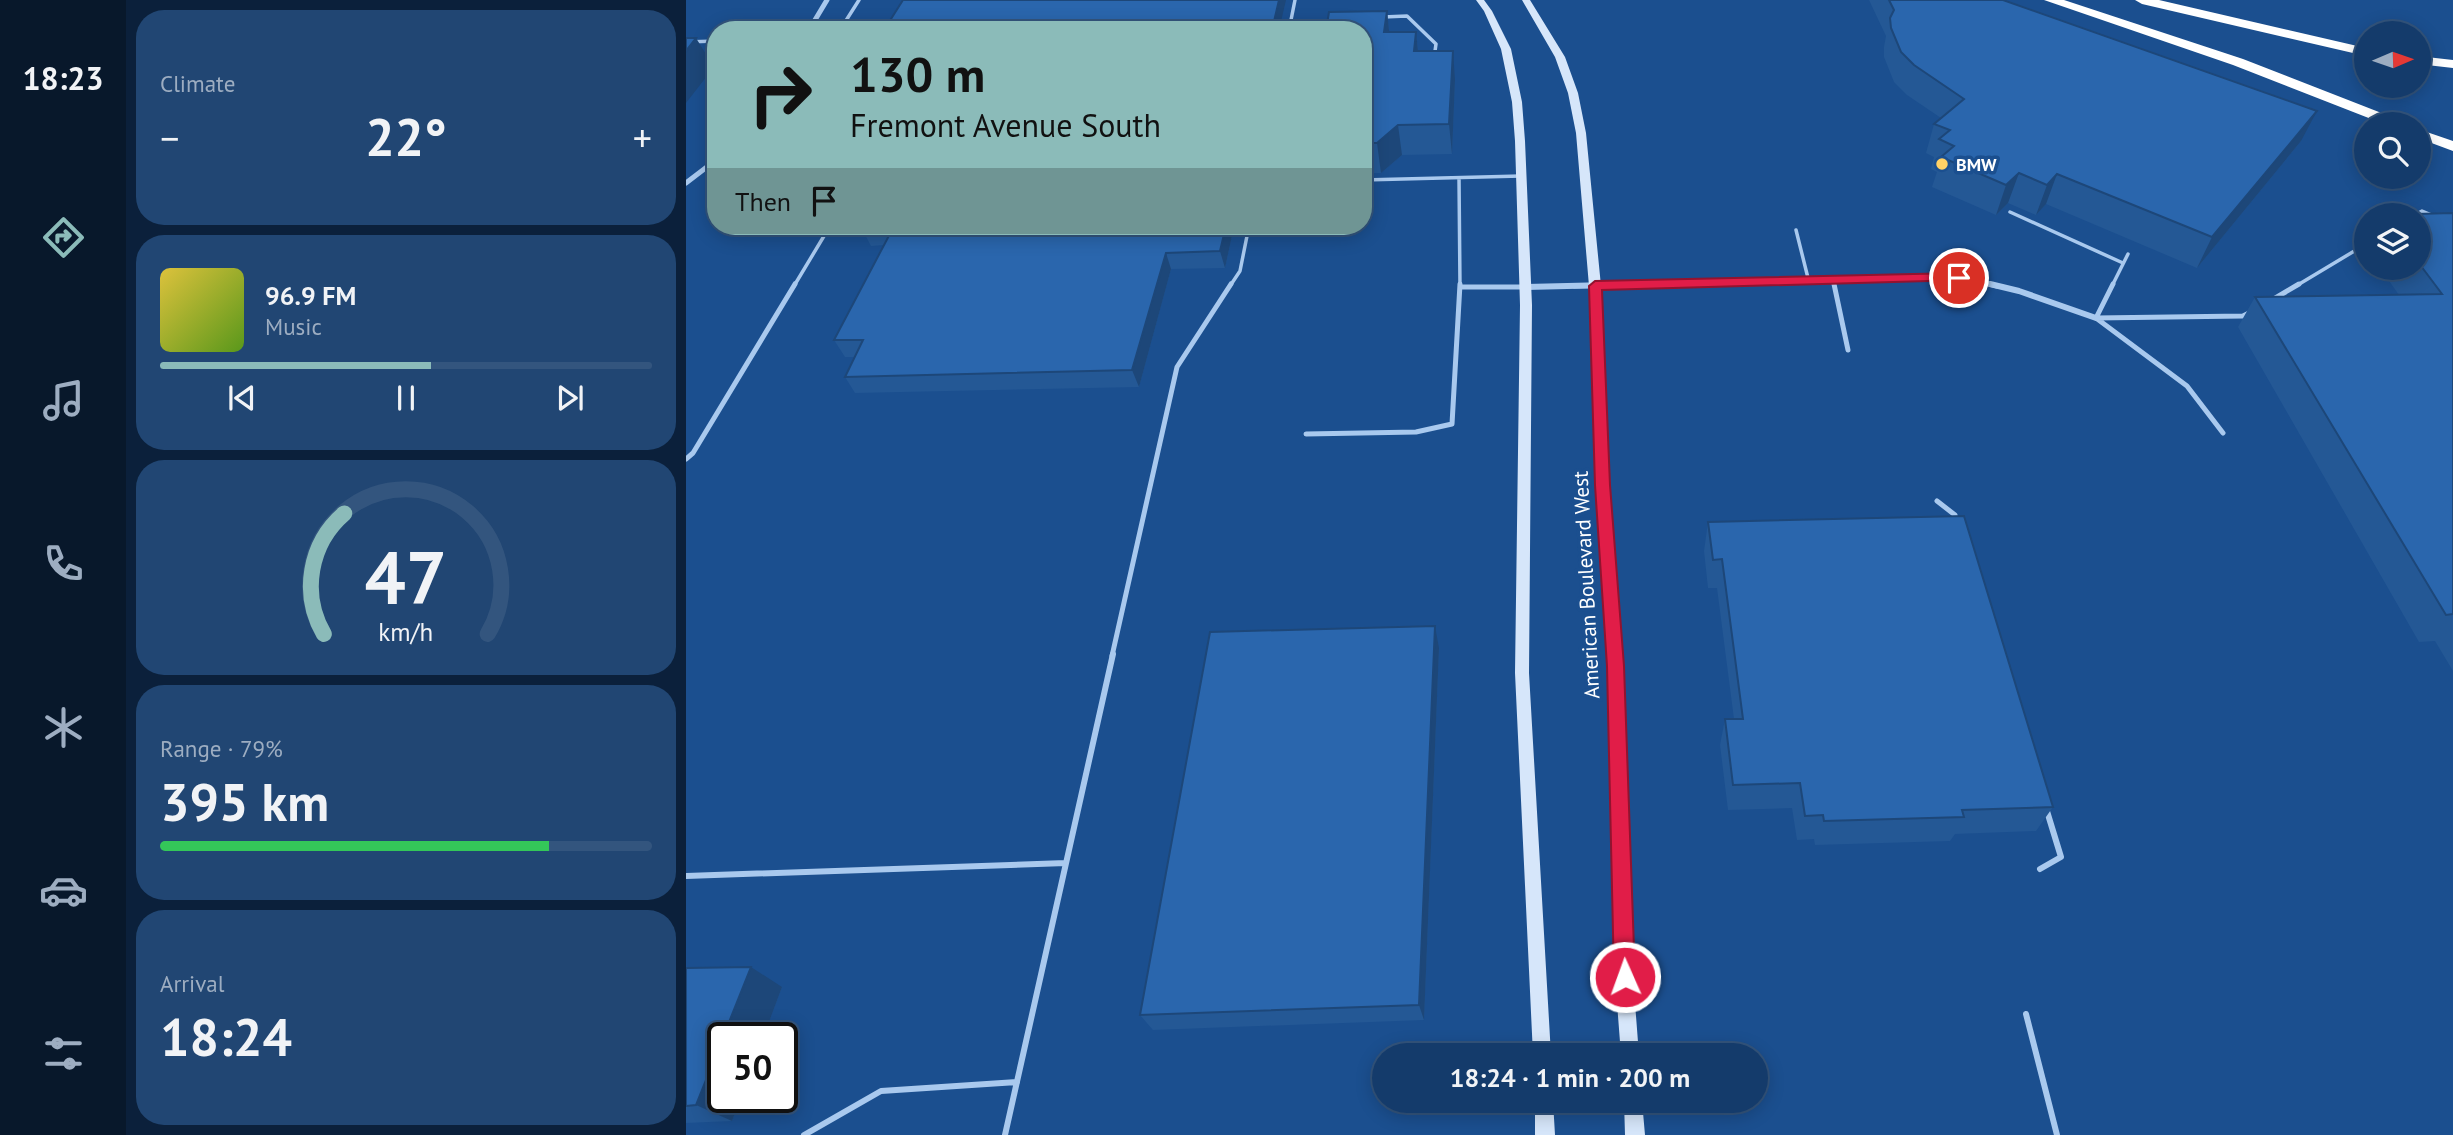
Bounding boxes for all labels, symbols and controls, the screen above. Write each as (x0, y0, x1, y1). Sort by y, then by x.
north arrow (2354, 21, 2431, 98)
map controls (2354, 21, 2431, 280)
text: 130 m (850, 42, 985, 106)
icon: right (735, 49, 826, 140)
text: 18:23 (22, 57, 104, 99)
text: Climate (160, 69, 235, 98)
text: 22° (365, 103, 447, 170)
text: Fremont Avenue South (850, 104, 1161, 146)
button: search (2354, 112, 2431, 189)
text: − (160, 113, 179, 162)
text: + (633, 113, 652, 162)
place label: BMW (1956, 153, 1997, 176)
marker: BMW (1934, 156, 1950, 172)
icon: arrive (805, 182, 843, 220)
text: Then (735, 185, 791, 218)
button: layers (2354, 203, 2431, 280)
icon: directions (39, 213, 88, 262)
pin (1929, 248, 1989, 308)
icon: arrive (1940, 259, 1978, 297)
text: 96.9 FM (265, 279, 356, 312)
text: Music (265, 312, 322, 341)
icon: music (39, 376, 88, 425)
icon: previous (223, 379, 261, 417)
icon: pause (387, 379, 425, 417)
icon: next (551, 379, 589, 417)
street label: American Boulevard West (1567, 470, 1605, 700)
text: 47 (365, 530, 447, 624)
icon: phone (39, 539, 88, 588)
text: km/h (379, 615, 433, 647)
icon: climate (39, 703, 88, 752)
text: Range · 79% (160, 734, 283, 763)
text: 395 km (160, 768, 329, 835)
icon: car (39, 866, 88, 915)
position arrow (1588, 940, 1662, 1014)
text: Arrival (160, 969, 224, 998)
text: 18:24 (160, 1003, 292, 1070)
speed limit sign: 50 (707, 1022, 798, 1113)
icon: filters (39, 1029, 88, 1078)
text: 18:24 · 1 min · 200 m (1450, 1061, 1690, 1094)

